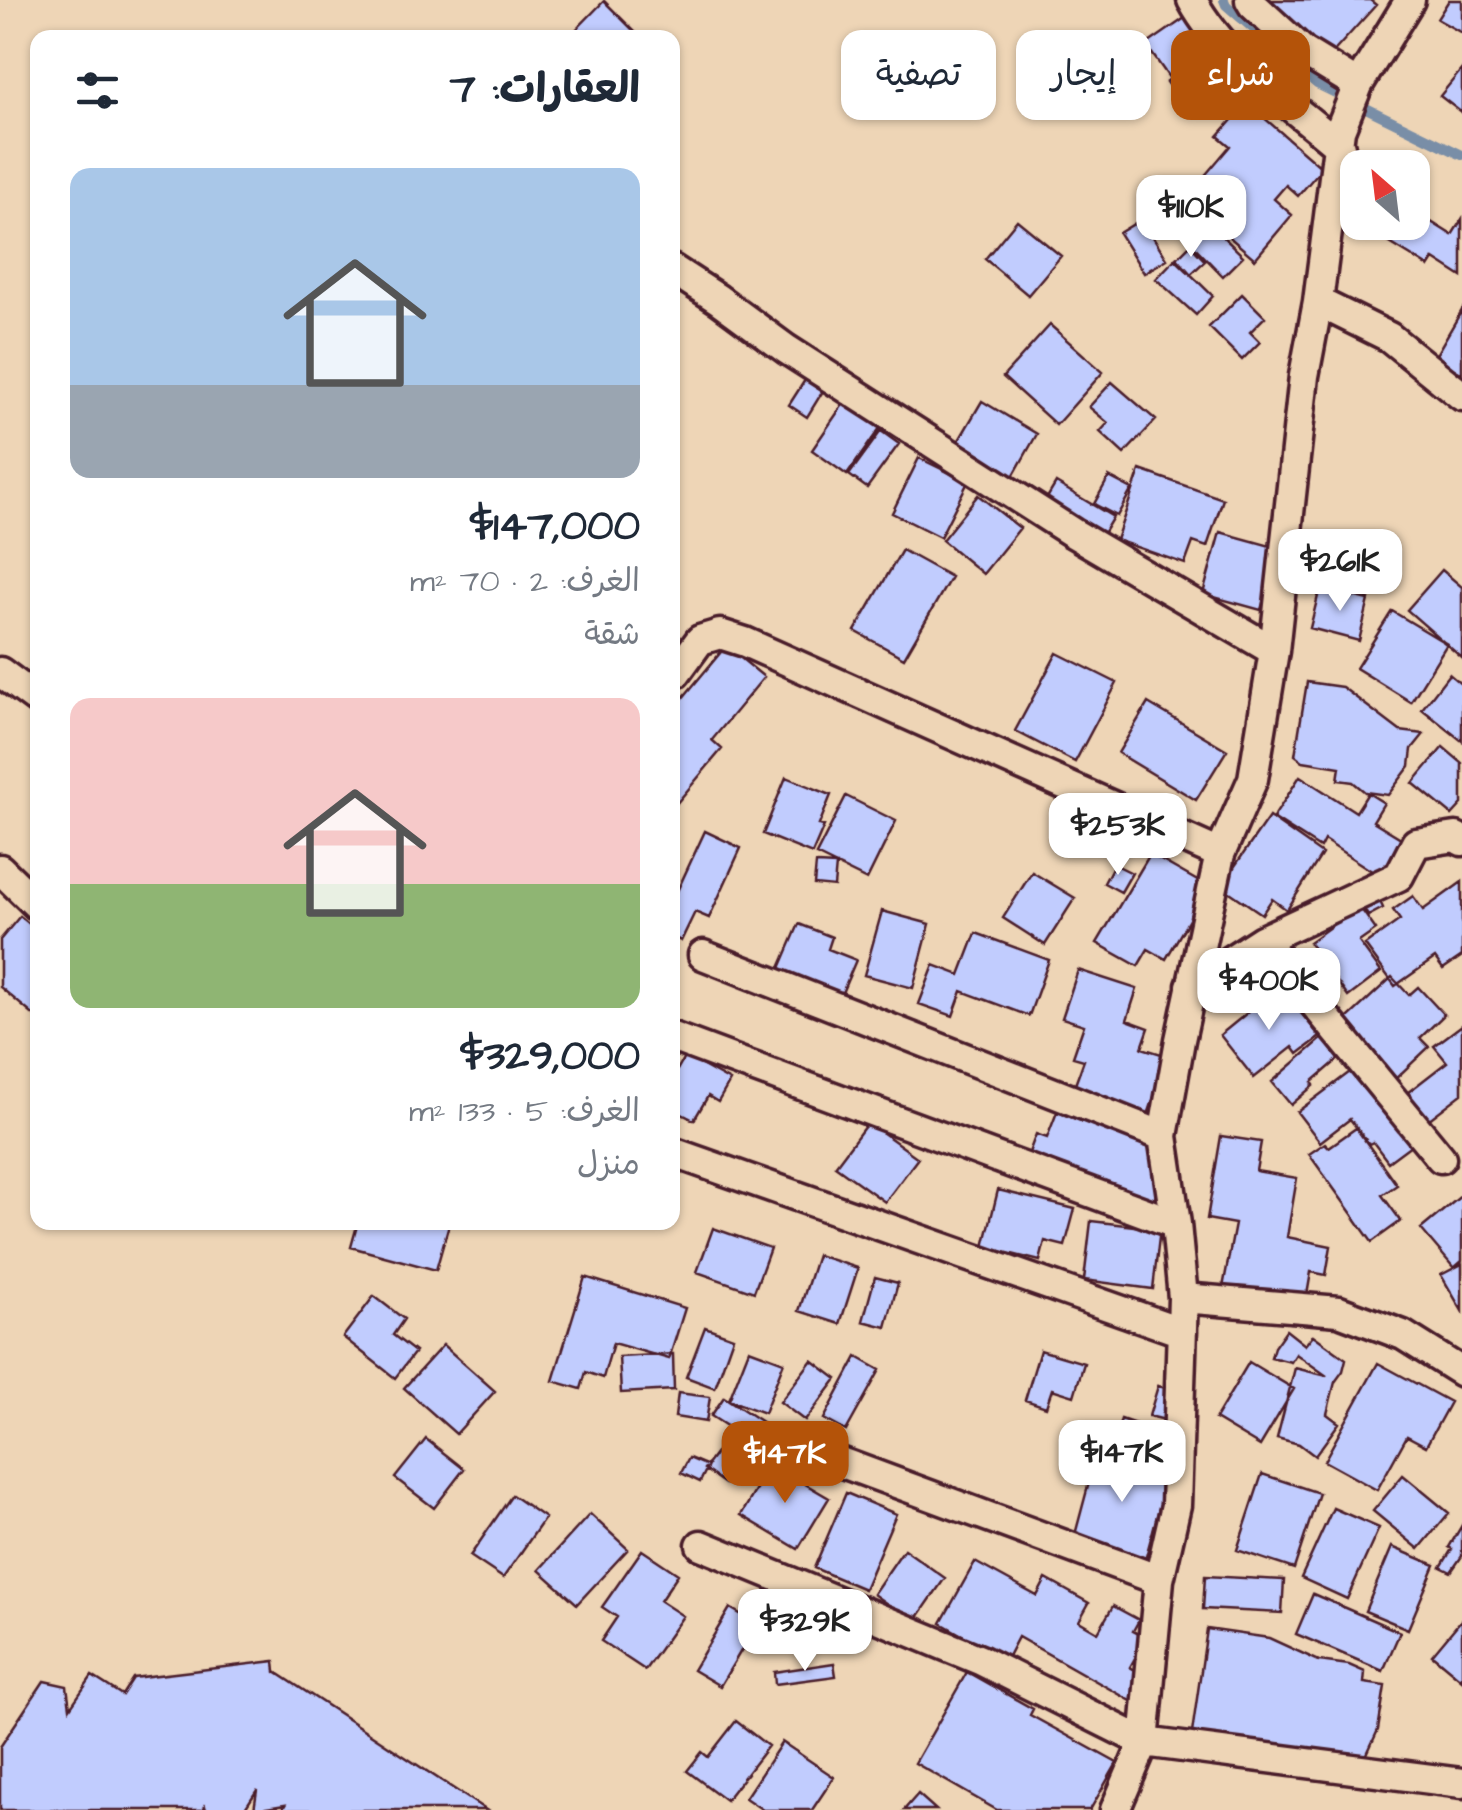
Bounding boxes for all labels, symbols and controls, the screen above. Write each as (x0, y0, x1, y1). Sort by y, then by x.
chip: تصفية (841, 30, 996, 120)
chip: إيجار (1016, 30, 1151, 120)
chip: شراء (1171, 30, 1310, 120)
text: العقارات: 7 (450, 61, 640, 119)
icon: filters (70, 63, 125, 118)
north arrow (1340, 150, 1430, 240)
map controls (1340, 150, 1430, 240)
pin: $110K (1121, 175, 1261, 260)
text: $110K (1158, 185, 1224, 230)
icon: home (265, 233, 445, 413)
text: $147,000 (470, 498, 640, 556)
pin: $261K (1270, 529, 1410, 614)
text: $261K (1300, 539, 1380, 584)
text: الغرف: 2 · 70 m² (410, 559, 640, 604)
text: شقة (584, 612, 640, 657)
icon: home (265, 763, 445, 943)
pin: $253K (1048, 793, 1188, 878)
text: $253K (1071, 803, 1165, 848)
pin: $400K (1199, 948, 1339, 1033)
text: $400K (1219, 958, 1319, 1003)
text: $329,000 (460, 1028, 640, 1086)
text: الغرف: 5 · 133 m² (409, 1089, 640, 1134)
text: منزل (577, 1142, 640, 1187)
pin: $147K (1052, 1420, 1192, 1505)
pin: $147K (715, 1421, 855, 1506)
text: $147K (1081, 1430, 1163, 1475)
text: $147K (744, 1431, 826, 1476)
pin: $329K (735, 1589, 875, 1674)
text: $329K (760, 1599, 850, 1644)

